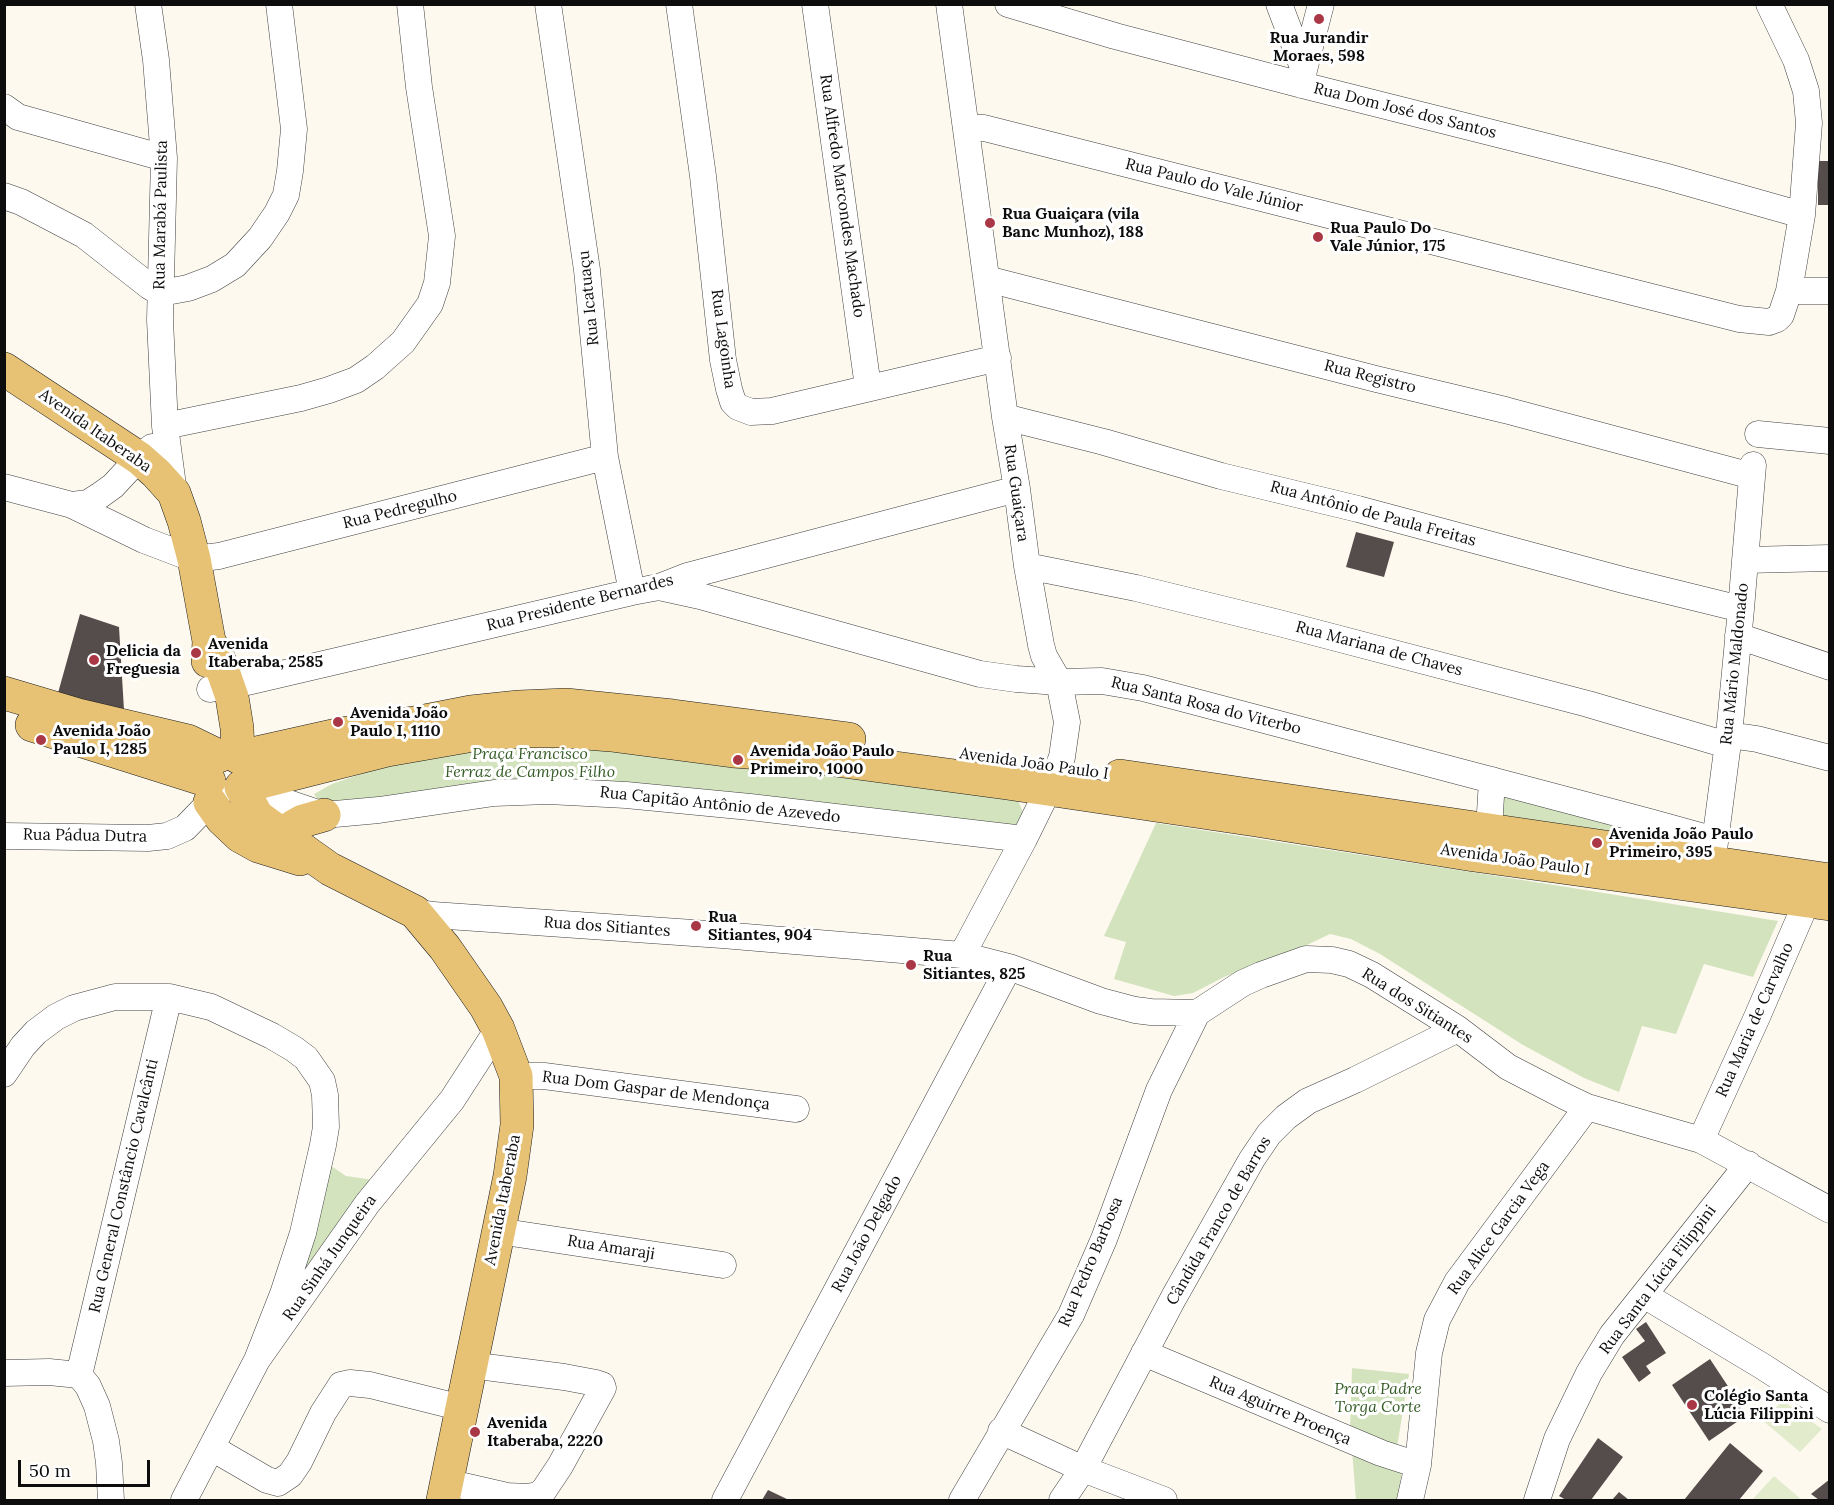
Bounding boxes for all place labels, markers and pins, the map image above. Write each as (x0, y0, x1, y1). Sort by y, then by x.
marker: Rua Jurandir Moraes, 598 (1312, 12, 1326, 26)
place label: Rua Jurandir Moraes, 598 (1270, 28, 1368, 66)
place label: Rua Guaiçara (vila Banc Munhoz), 188 (1002, 204, 1144, 242)
marker: Rua Guaiçara (vila Banc Munhoz), 188 (983, 216, 997, 230)
place label: Rua Paulo Do Vale Júnior, 175 (1330, 218, 1445, 256)
marker: Rua Paulo Do Vale Júnior, 175 (1311, 230, 1325, 244)
place label: Avenida Itaberaba, 2585 (208, 634, 323, 672)
place label: Delicia da Freguesia (106, 641, 181, 679)
marker: Avenida Itaberaba, 2585 (189, 646, 203, 660)
marker: Delicia da Freguesia (87, 653, 101, 667)
place label: Avenida João Paulo I, 1110 (350, 703, 448, 741)
marker: Avenida João Paulo I, 1110 (331, 715, 345, 729)
place label: Avenida João Paulo I, 1285 (53, 721, 151, 759)
marker: Avenida João Paulo I, 1285 (34, 733, 48, 747)
place label: Avenida João Paulo Primeiro, 1000 (750, 741, 894, 779)
marker: Avenida João Paulo Primeiro, 1000 (731, 753, 745, 767)
place label: Avenida João Paulo Primeiro, 395 (1609, 824, 1753, 862)
marker: Avenida João Paulo Primeiro, 395 (1590, 836, 1604, 850)
place label: Rua Sitiantes, 904 (708, 907, 812, 945)
marker: Rua Sitiantes, 904 (689, 919, 703, 933)
place label: Rua Sitiantes, 825 (923, 946, 1025, 984)
marker: Rua Sitiantes, 825 (904, 958, 918, 972)
place label: Colégio Santa Lúcia Filippini (1704, 1386, 1814, 1424)
marker: Colégio Santa Lúcia Filippini (1685, 1398, 1699, 1412)
place label: Avenida Itaberaba, 2220 (487, 1413, 603, 1451)
marker: Avenida Itaberaba, 2220 (468, 1425, 482, 1439)

